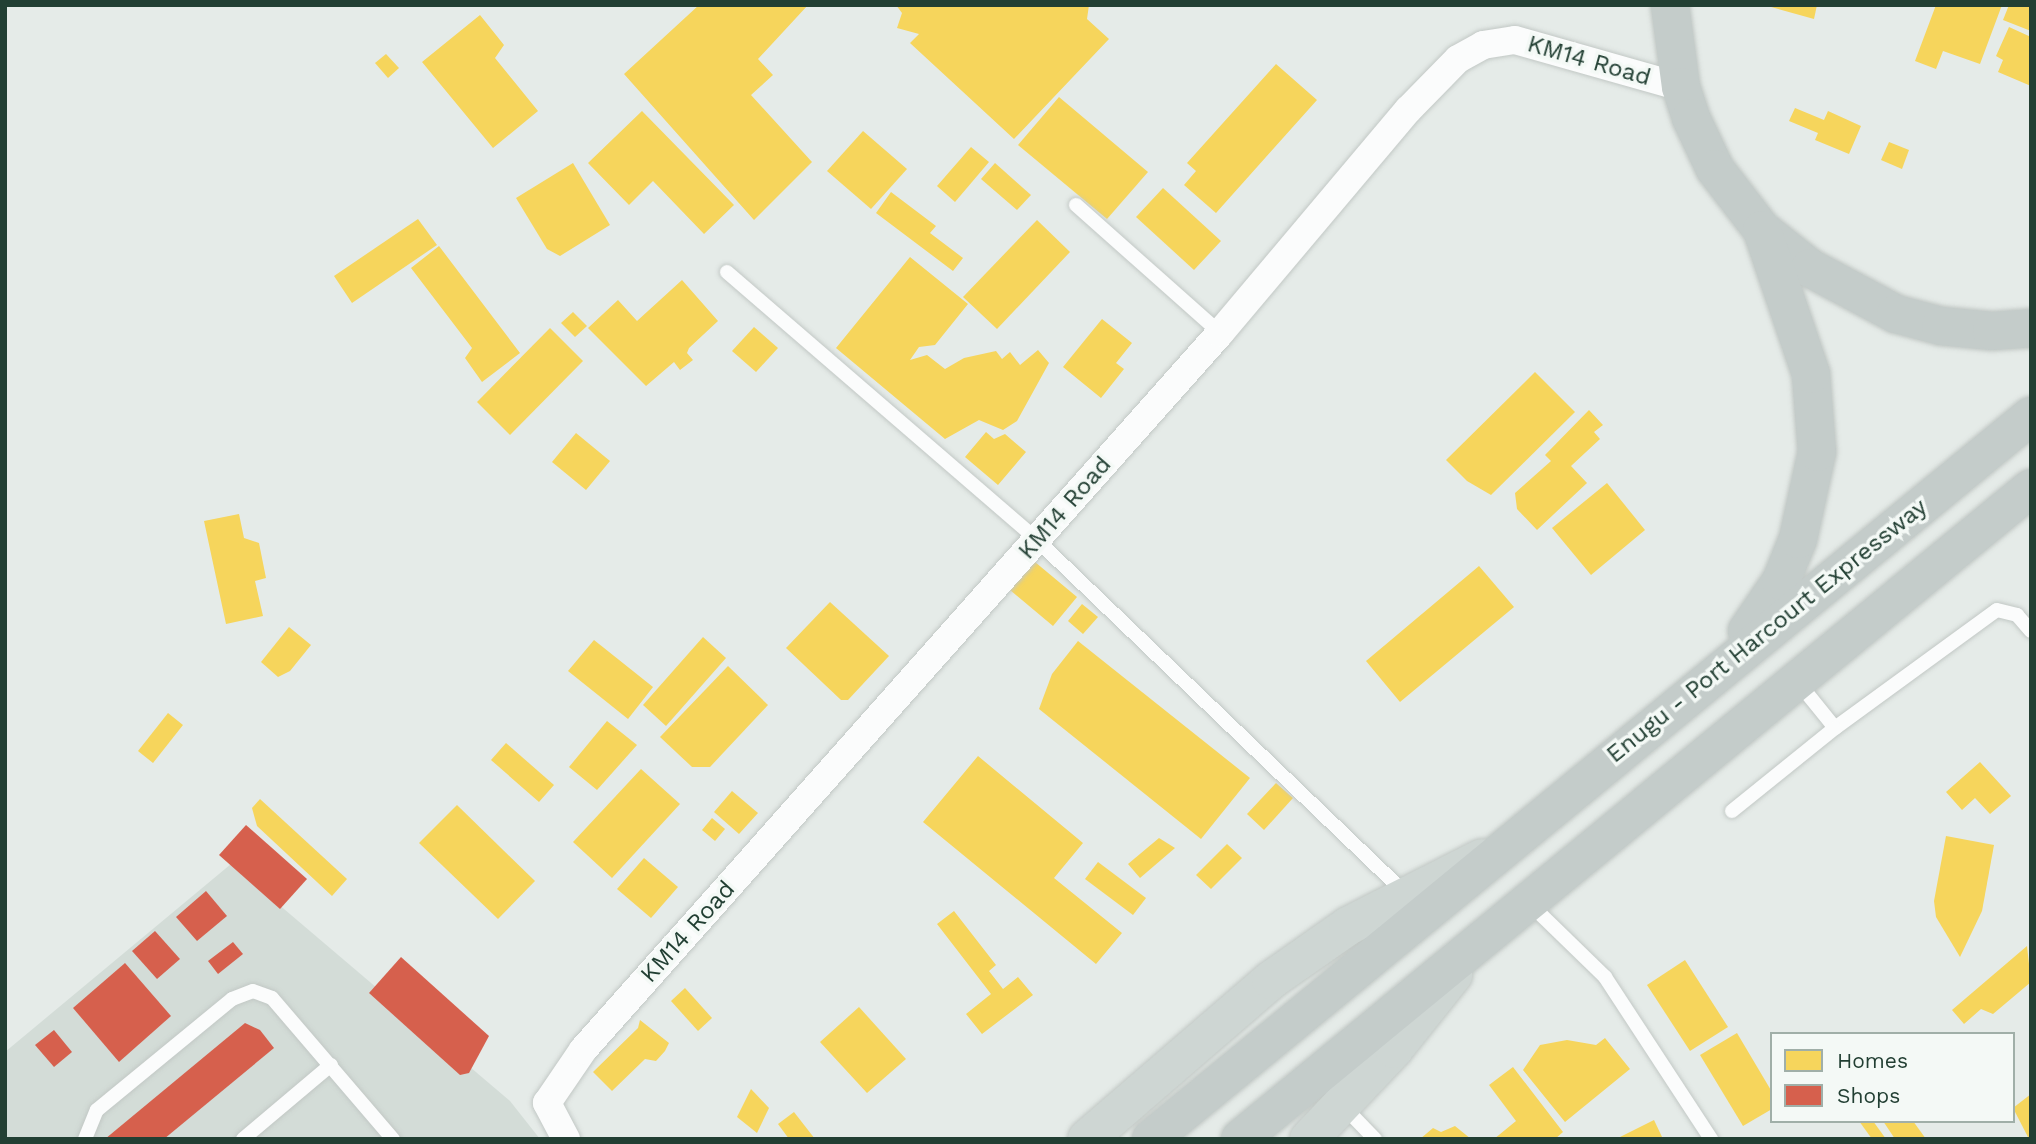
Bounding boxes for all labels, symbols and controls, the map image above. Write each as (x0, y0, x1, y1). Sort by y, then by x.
street label: KM14 Road (1524, 30, 1654, 92)
street label: KM14 Road (1012, 451, 1118, 565)
street label: Enugu - Port Harcourt Expressway (1601, 493, 1933, 769)
street label: KM14 Road (635, 875, 741, 989)
legend (1770, 1032, 2015, 1123)
text: Homes (1837, 1048, 1908, 1073)
text: Shops (1837, 1083, 1900, 1108)

